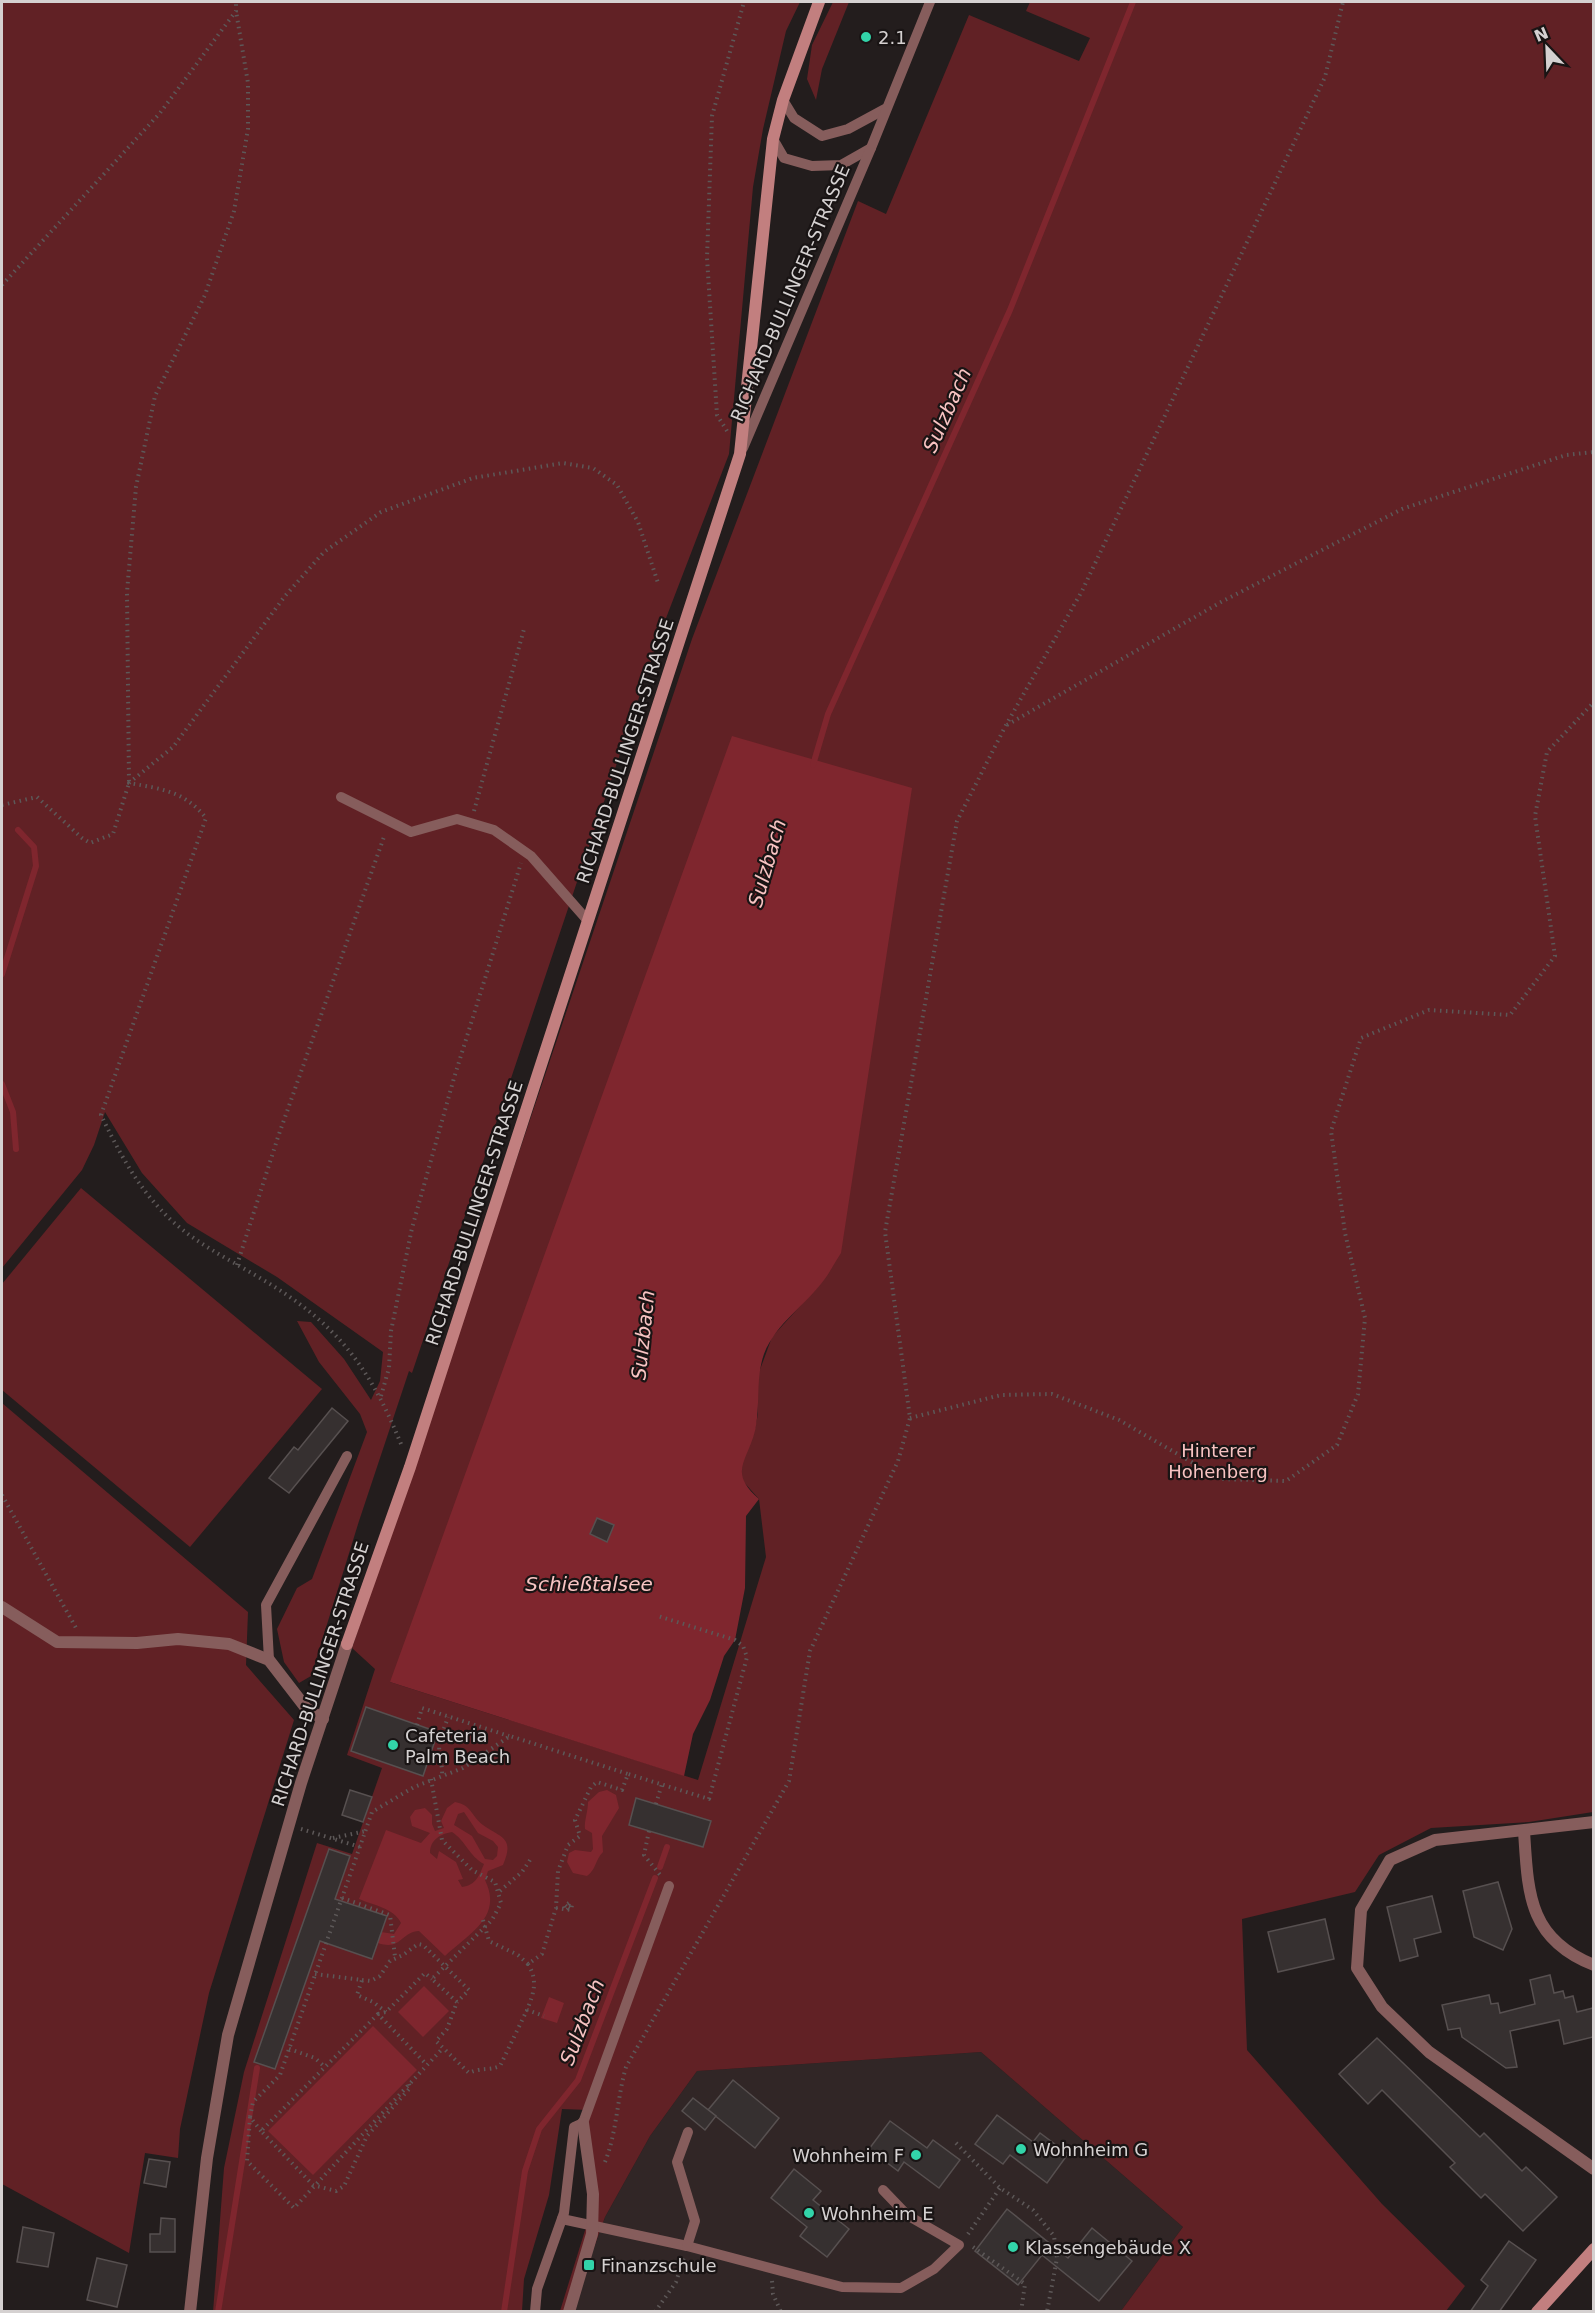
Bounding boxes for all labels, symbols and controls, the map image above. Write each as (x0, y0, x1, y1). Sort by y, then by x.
north arrow (1517, 18, 1577, 78)
text: N (1531, 23, 1551, 46)
place label: 2.1 (878, 27, 907, 48)
marker: 2.1 (859, 30, 873, 44)
street label: RICHARD-BULLINGER-STRASSE (726, 161, 854, 425)
water label: Sulzbach (918, 364, 976, 456)
street label: RICHARD-BULLINGER-STRASSE (572, 616, 678, 886)
water label: Sulzbach (743, 816, 791, 910)
street label: RICHARD-BULLINGER-STRASSE (421, 1078, 527, 1348)
water label: Sulzbach (626, 1289, 660, 1381)
park label: Hinterer Hohenberg (1168, 1440, 1268, 1482)
street label: RICHARD-BULLINGER-STRASSE (267, 1539, 373, 1809)
water label: Schießtalsee (525, 1572, 653, 1596)
place label: Cafeteria Palm Beach (405, 1725, 510, 1767)
marker: Cafeteria Palm Beach (386, 1738, 400, 1752)
water label: Sulzbach (555, 1976, 609, 2068)
place label: Wohnheim G (1033, 2139, 1148, 2160)
marker: Wohnheim G (1014, 2142, 1028, 2156)
place label: Wohnheim F (792, 2145, 904, 2166)
marker: Wohnheim F (909, 2148, 923, 2162)
place label: Wohnheim E (821, 2203, 934, 2224)
marker: Wohnheim E (802, 2206, 816, 2220)
place label: Klassengebäude X (1025, 2237, 1191, 2258)
marker: Klassengebäude X (1006, 2240, 1020, 2254)
place label: Finanzschule (601, 2255, 717, 2276)
marker: Finanzschule (582, 2258, 596, 2272)

